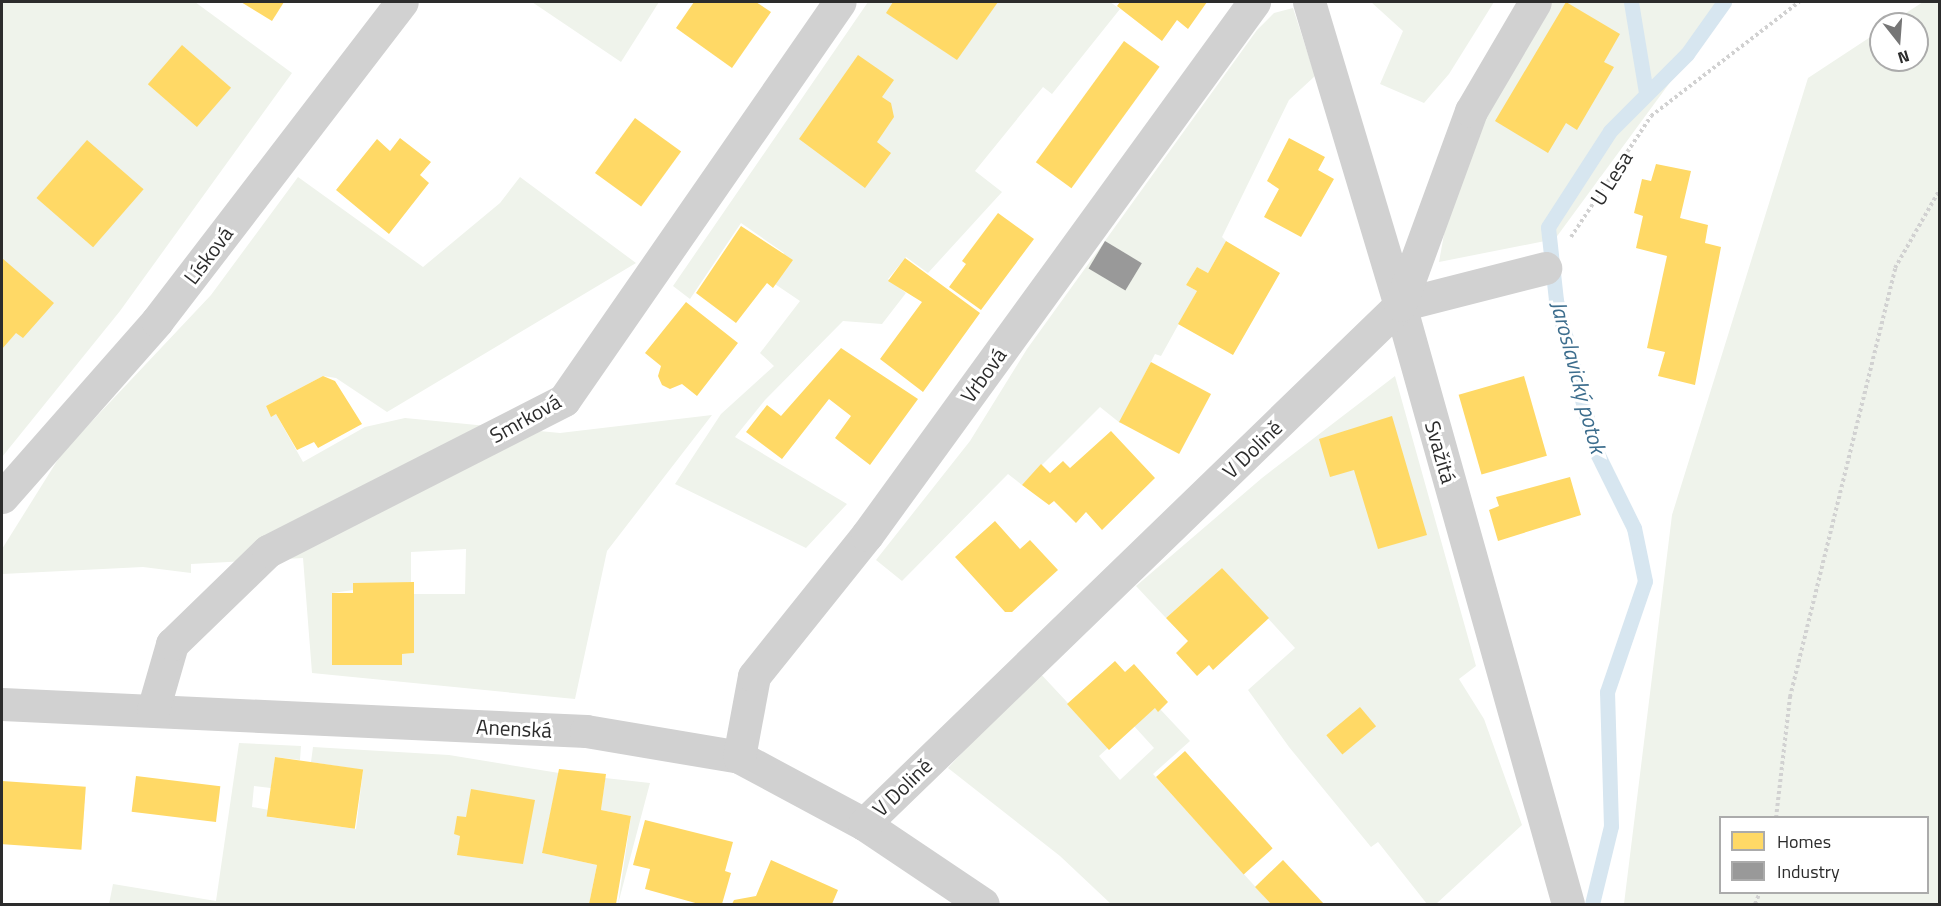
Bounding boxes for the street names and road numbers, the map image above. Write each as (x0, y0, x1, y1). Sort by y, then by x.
street label: U Lesa (1585, 146, 1637, 210)
street label: Lísková (178, 221, 238, 289)
street label: Vrbová (955, 343, 1011, 407)
street label: Smrková (485, 388, 565, 448)
street label: V Dolině (1217, 415, 1287, 483)
street label: Svažitá (1420, 418, 1462, 486)
street label: Anenská (475, 713, 553, 743)
street label: V Dolině (867, 753, 937, 821)

